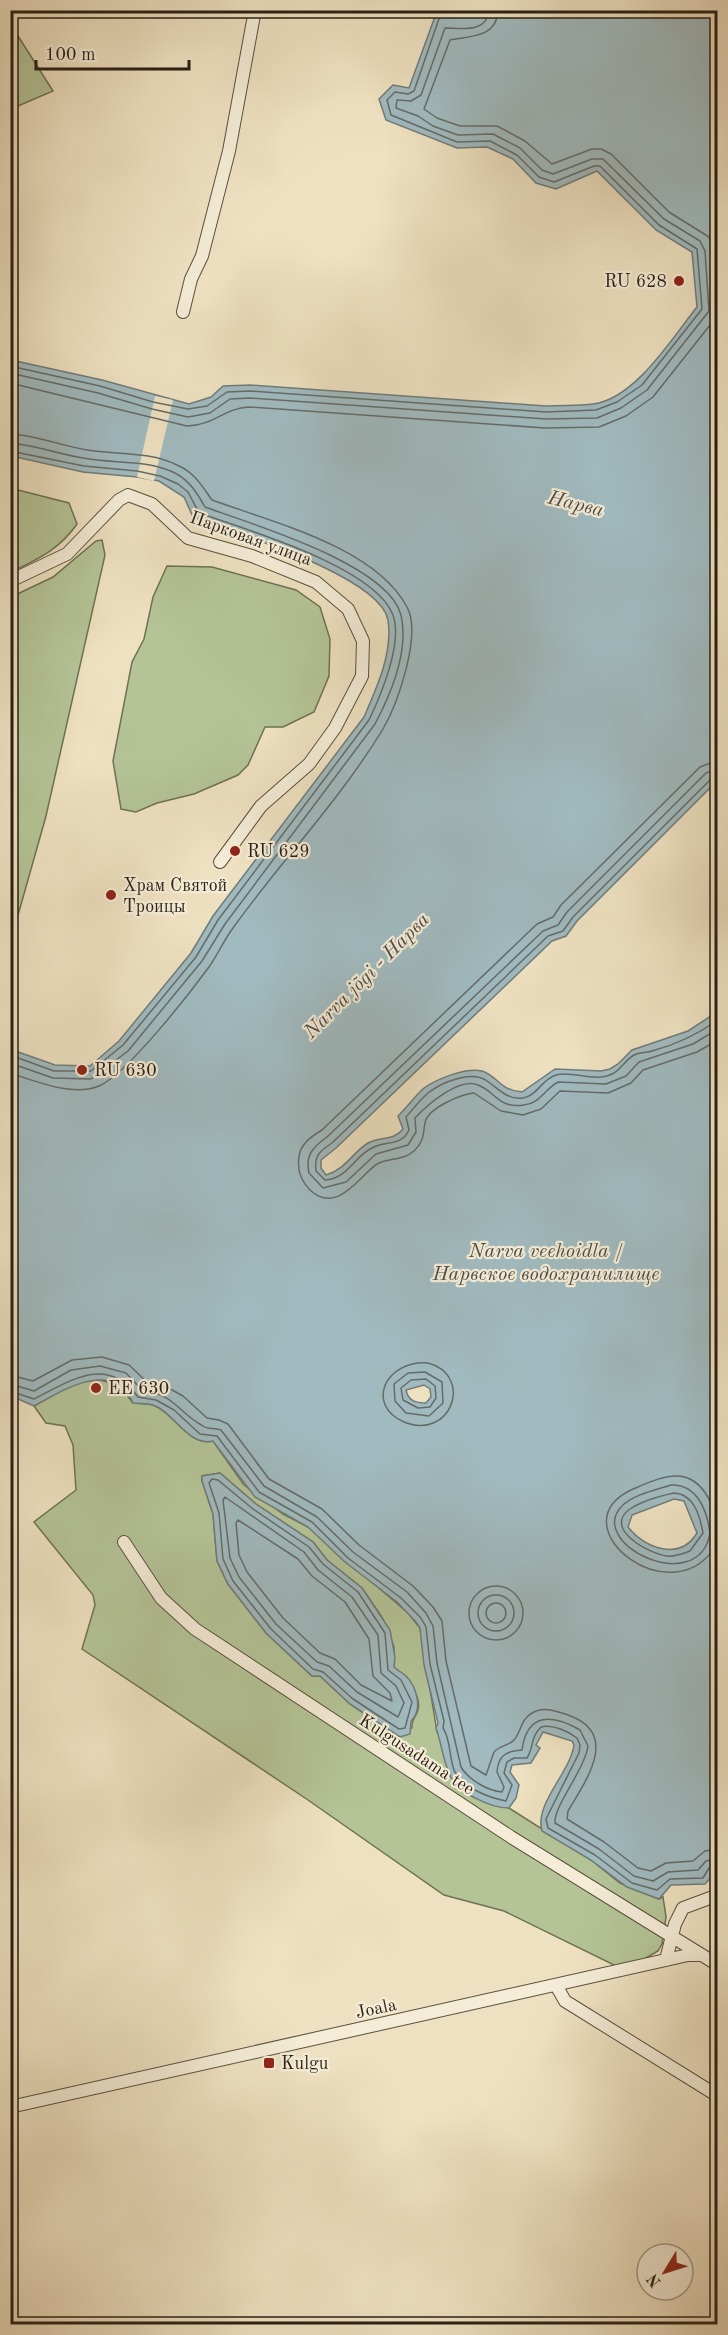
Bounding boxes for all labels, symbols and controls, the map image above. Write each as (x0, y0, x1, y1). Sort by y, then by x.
scale bar (36, 33, 189, 71)
text: 100 m (45, 46, 96, 64)
place label: RU 628 (604, 273, 667, 291)
marker: RU 628 (672, 274, 686, 288)
water label: Нарва (545, 488, 606, 522)
street label: Парковая улица (187, 509, 314, 569)
place label: RU 629 (247, 843, 310, 861)
marker: RU 629 (228, 844, 242, 858)
place label: Храм Святой Троицы (123, 877, 227, 916)
marker: Храм Святой Троицы (104, 888, 118, 902)
water label: Narva jõgi - Нарва (300, 910, 434, 1044)
place label: RU 630 (94, 1062, 157, 1080)
marker: RU 630 (75, 1063, 89, 1077)
water label: Narva veehoidla / Нарвское водохранилище (431, 1242, 660, 1285)
place label: EE 630 (108, 1380, 169, 1398)
marker: EE 630 (89, 1381, 103, 1395)
street label: Kulgusadama tee (356, 1711, 477, 1799)
street label: Joala (354, 1996, 398, 2022)
place label: Kulgu (281, 2055, 329, 2073)
marker: Kulgu (262, 2056, 276, 2070)
north arrow (635, 2242, 695, 2302)
text: N (644, 2270, 665, 2290)

